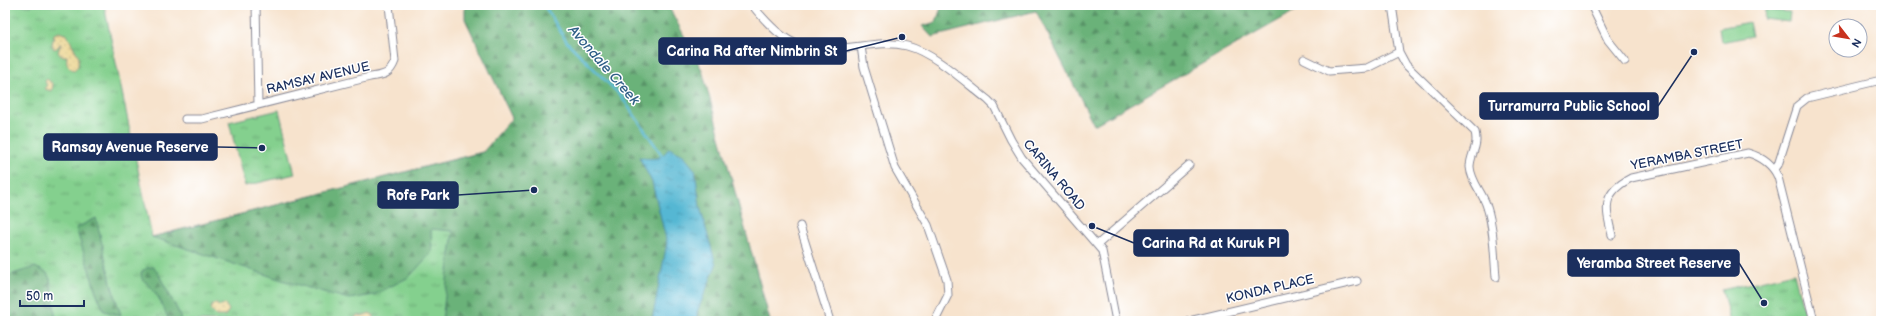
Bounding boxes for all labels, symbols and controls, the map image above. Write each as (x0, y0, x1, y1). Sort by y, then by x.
north arrow (1828, 18, 1868, 58)
water label: Avondale Creek (564, 21, 644, 109)
text: N (1848, 36, 1864, 50)
callout: Carina Rd after Nimbrin St (659, 38, 846, 64)
text: Carina Rd after Nimbrin St (667, 43, 838, 60)
street label: RAMSAY AVENUE (265, 58, 372, 98)
callout: Turramurra Public School (1480, 93, 1658, 119)
text: Turramurra Public School (1488, 98, 1650, 115)
callout: Ramsay Avenue Reserve (44, 134, 217, 160)
street label: CARINA ROAD (1020, 136, 1088, 214)
street label: YERAMBA STREET (1628, 136, 1745, 174)
text: Ramsay Avenue Reserve (52, 139, 208, 156)
callout: Rofe Park (378, 182, 458, 208)
text: Rofe Park (386, 187, 450, 204)
callout: Carina Rd at Kuruk Pl (1134, 230, 1288, 256)
text: Carina Rd at Kuruk Pl (1142, 235, 1280, 252)
callout: Yeramba Street Reserve (1568, 250, 1739, 276)
text: Yeramba Street Reserve (1577, 255, 1731, 272)
street label: KONDA PLACE (1225, 271, 1316, 307)
scale bar (20, 282, 84, 308)
text: 50 m (26, 289, 53, 304)

